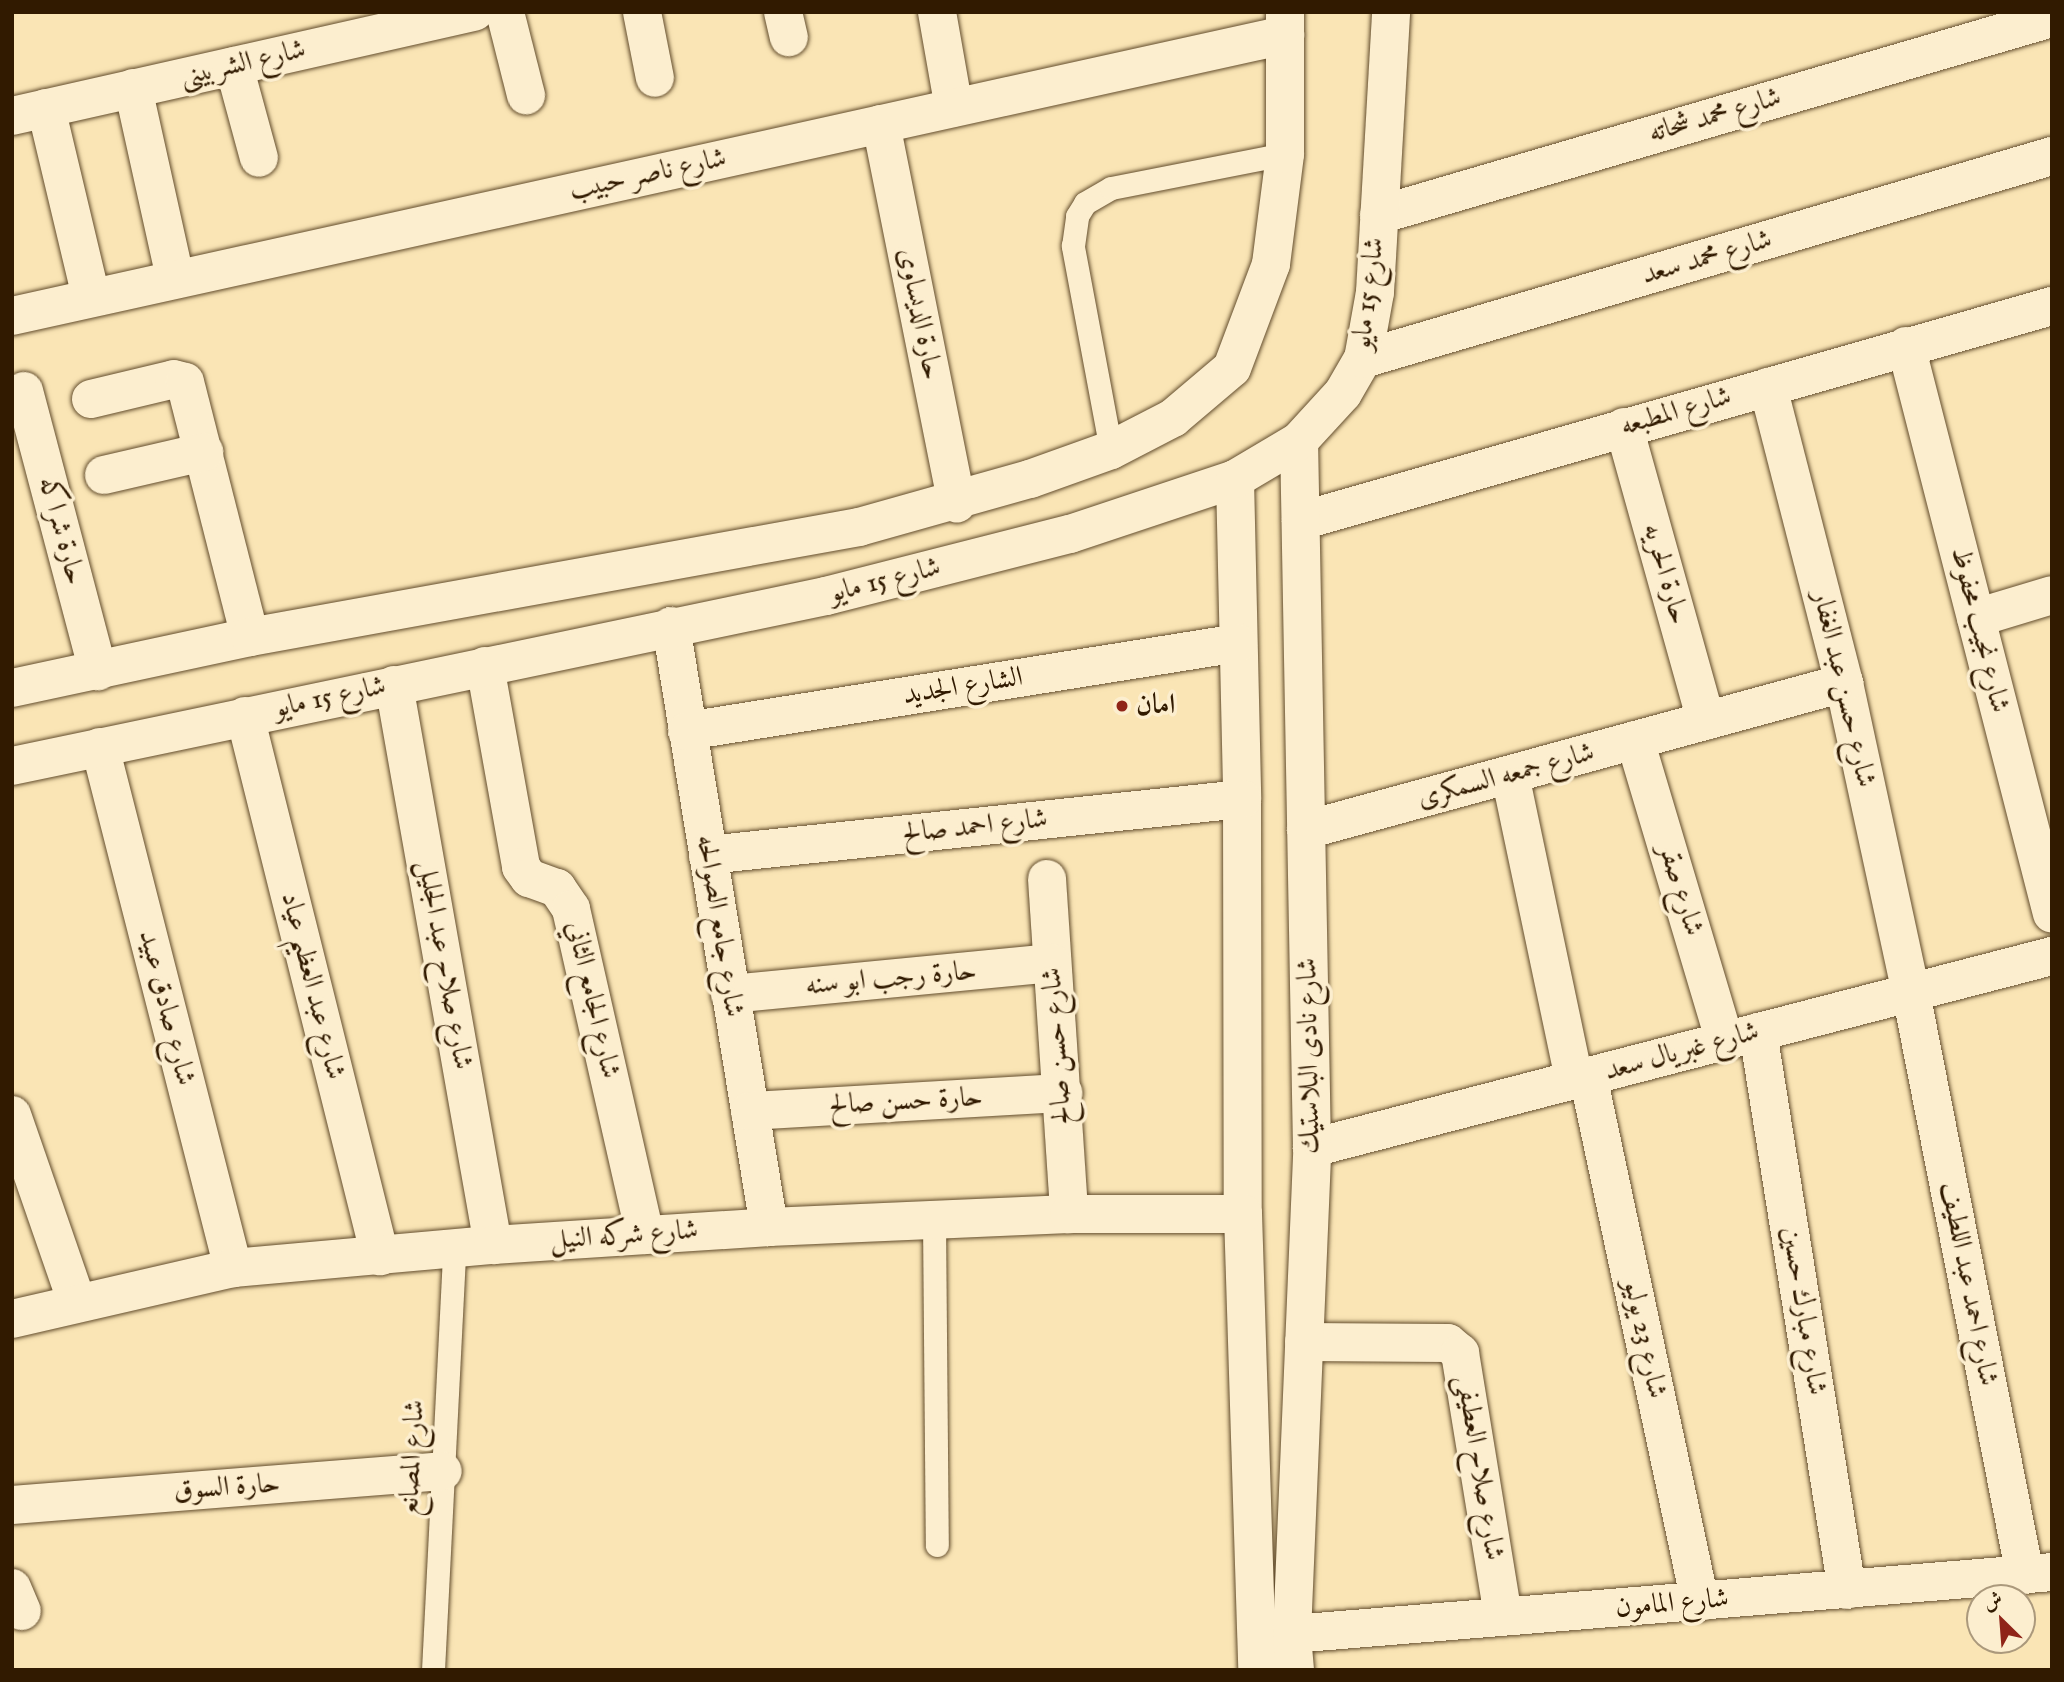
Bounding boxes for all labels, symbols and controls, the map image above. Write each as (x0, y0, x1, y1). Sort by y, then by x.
street label: شارع الشربينى (177, 33, 309, 95)
street label: شارع محمد شحاته (1645, 81, 1785, 151)
street label: شارع ناصر حبيب (566, 142, 730, 208)
street label: شارع محمد سعد (1638, 223, 1776, 293)
street label: شارع 15 مايو (1345, 236, 1393, 352)
street label: حارة الديساوى (890, 245, 948, 383)
street label: شارع المطبعه (1617, 380, 1735, 444)
street label: حارة شراكه (30, 473, 92, 589)
street label: حارة الحريه (1635, 520, 1695, 628)
street label: شارع نجيب محفوظ (1942, 544, 2016, 716)
street label: شارع 15 مايو (826, 551, 944, 611)
street label: شارع حسن عبد الغفار (1804, 587, 1882, 791)
street label: الشارع الجديد (901, 661, 1025, 713)
street label: شارع 15 مايو (271, 670, 389, 726)
place label: امان (1136, 689, 1175, 723)
marker: امان (1114, 698, 1130, 714)
street label: شارع جمعه السمكرى (1414, 736, 1598, 816)
street label: شارع احمد صالح (901, 803, 1049, 851)
street label: شارع جامع الصوالحه (688, 832, 750, 1020)
street label: شارع صقر (1650, 840, 1710, 940)
street label: شارع صلاح عبد الجليل (409, 858, 479, 1072)
street label: شارع عبد العظيم عياد (272, 889, 352, 1083)
street label: شارع الجامع الثاني (558, 918, 626, 1082)
street label: شارع صادق عبيد (130, 927, 202, 1089)
street label: حارة رجب ابو سنه (804, 955, 978, 1003)
street label: شارع نادى البلاستيك (1291, 958, 1329, 1154)
street label: شارع حسن صالح (1036, 966, 1080, 1126)
street label: شارع غبريال سعد (1601, 1015, 1763, 1089)
street label: حارة حسن صالح (828, 1081, 984, 1123)
street label: شارع احمد عبد اللطيف (1932, 1179, 2004, 1389)
street label: شارع شركه النيل (549, 1214, 699, 1258)
street label: شارع مبارك حسين (1773, 1224, 1833, 1398)
street label: شارع 23 يوليو (1615, 1276, 1673, 1402)
street label: شارع صلاح العطيفى (1448, 1373, 1510, 1563)
street label: شارع المصانع (393, 1399, 433, 1517)
street label: حارة السوق (173, 1468, 281, 1508)
street label: شارع المامون (1614, 1582, 1730, 1626)
north arrow (1966, 1584, 2036, 1654)
text: ش (1979, 1587, 2007, 1617)

